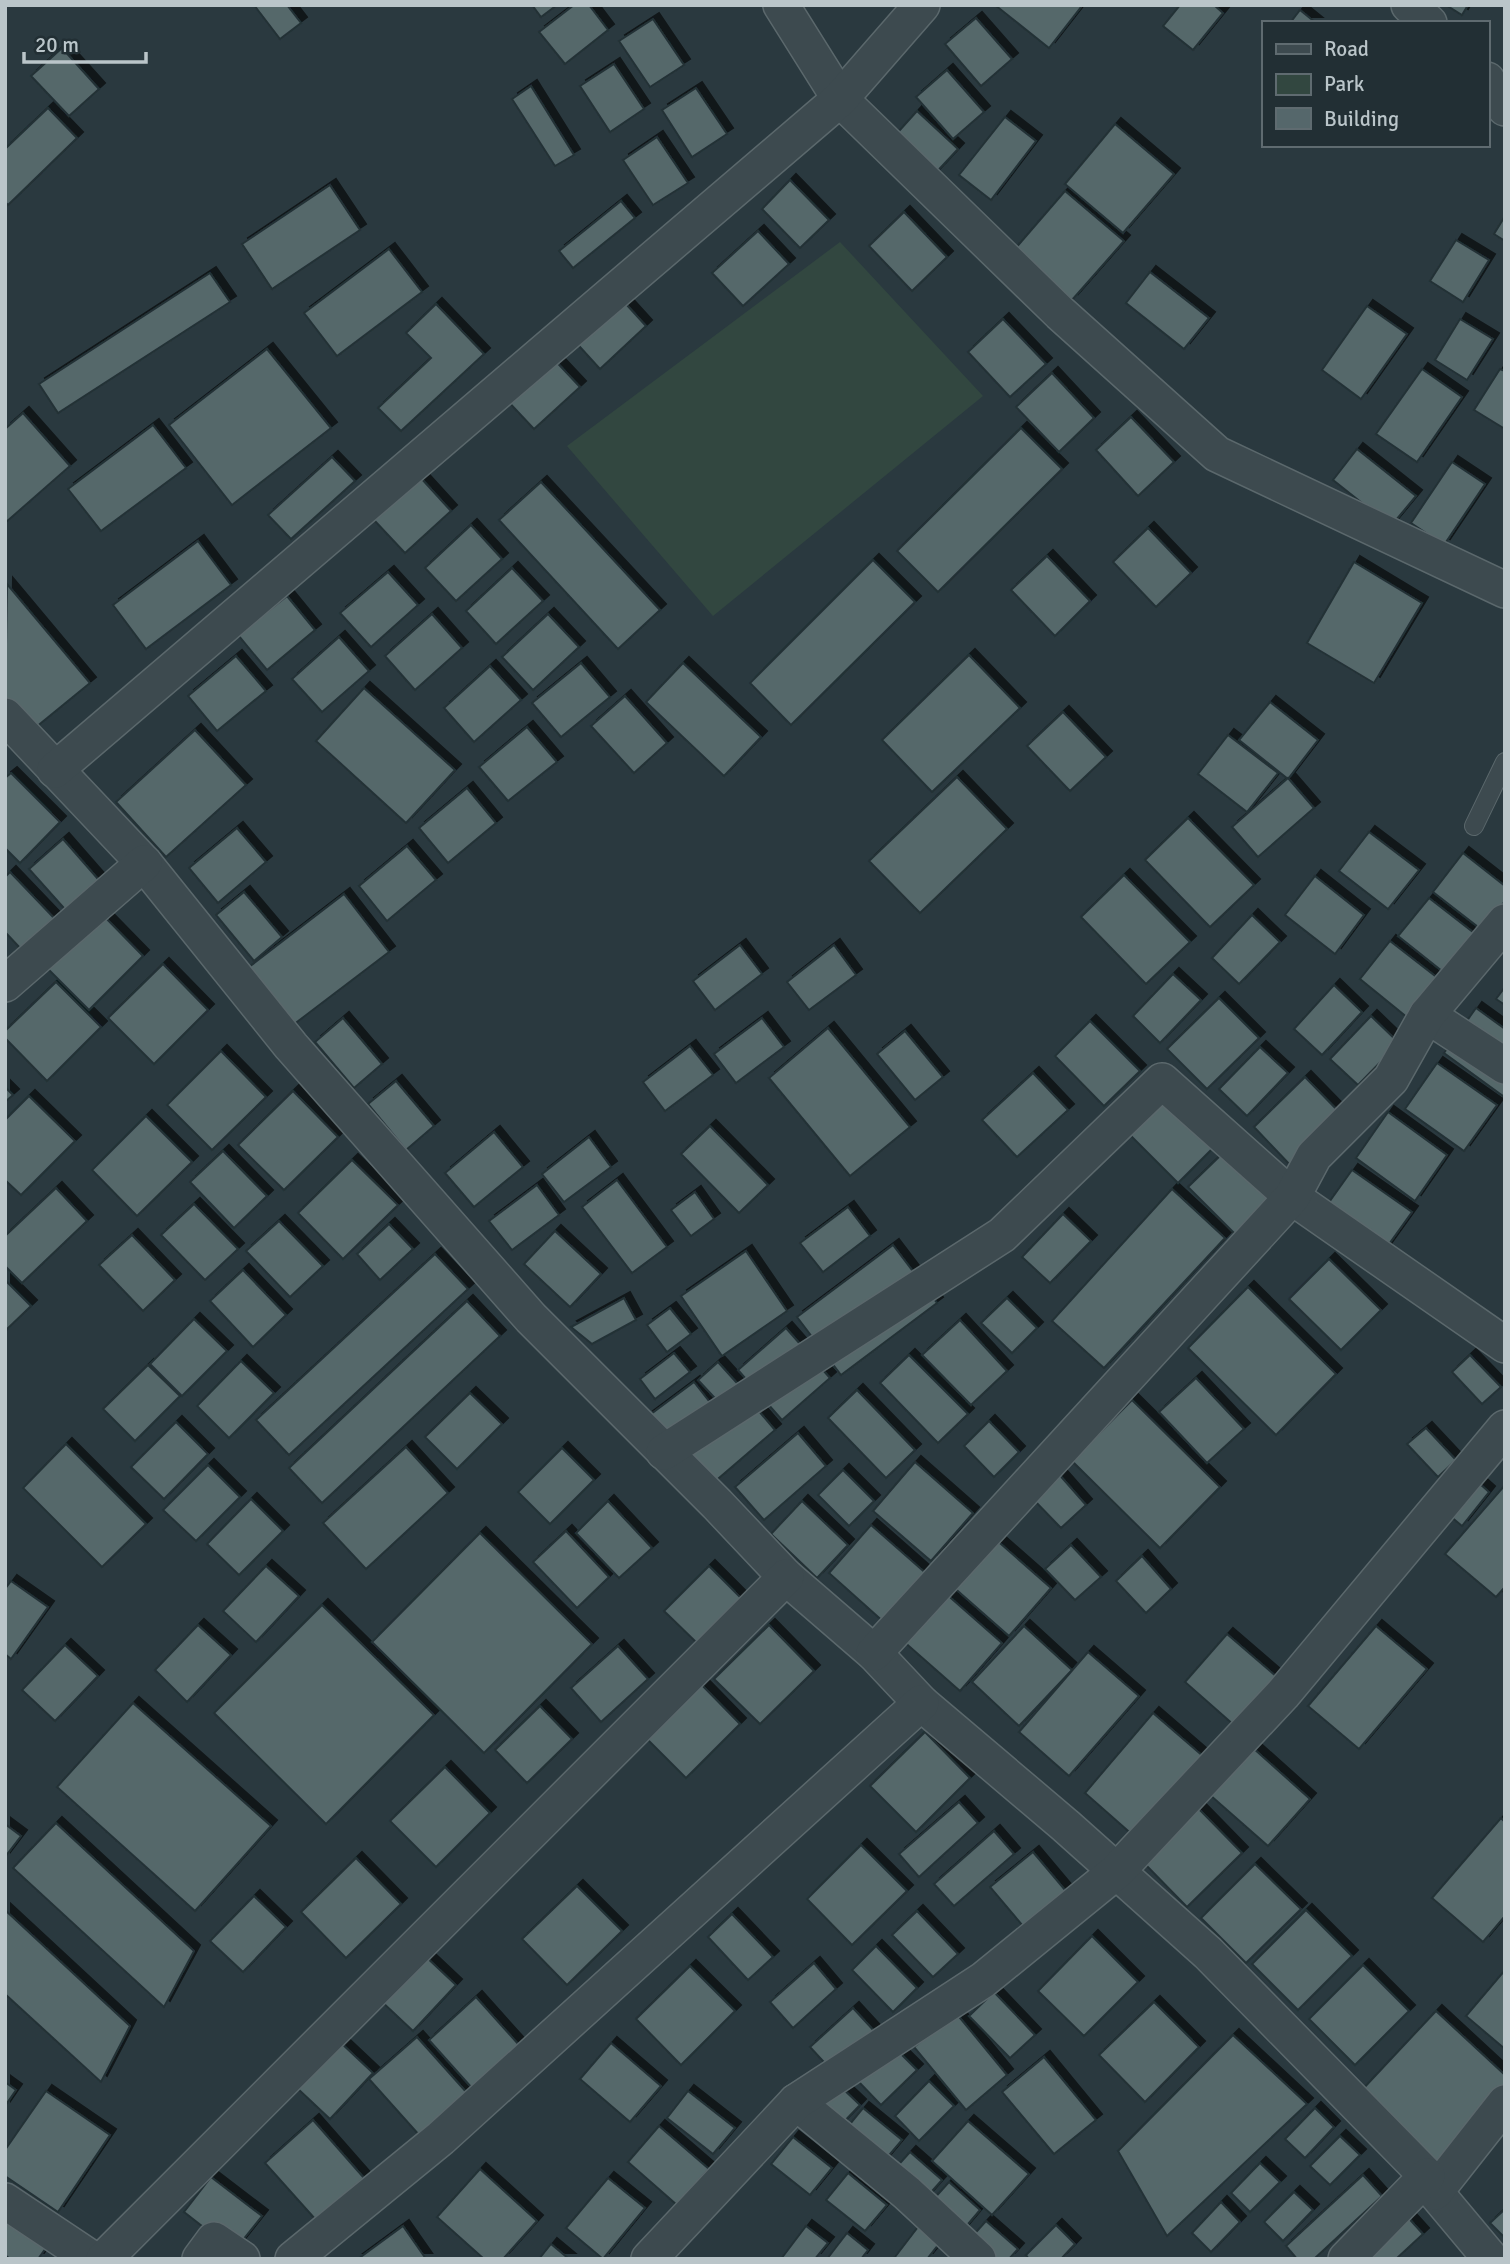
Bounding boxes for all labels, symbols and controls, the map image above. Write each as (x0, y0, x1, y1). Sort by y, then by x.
scale bar (24, 21, 147, 65)
legend (1262, 21, 1489, 147)
text: 20 m (35, 32, 79, 58)
text: Road (1324, 36, 1369, 62)
text: Park (1324, 71, 1365, 97)
text: Building (1324, 106, 1399, 132)

